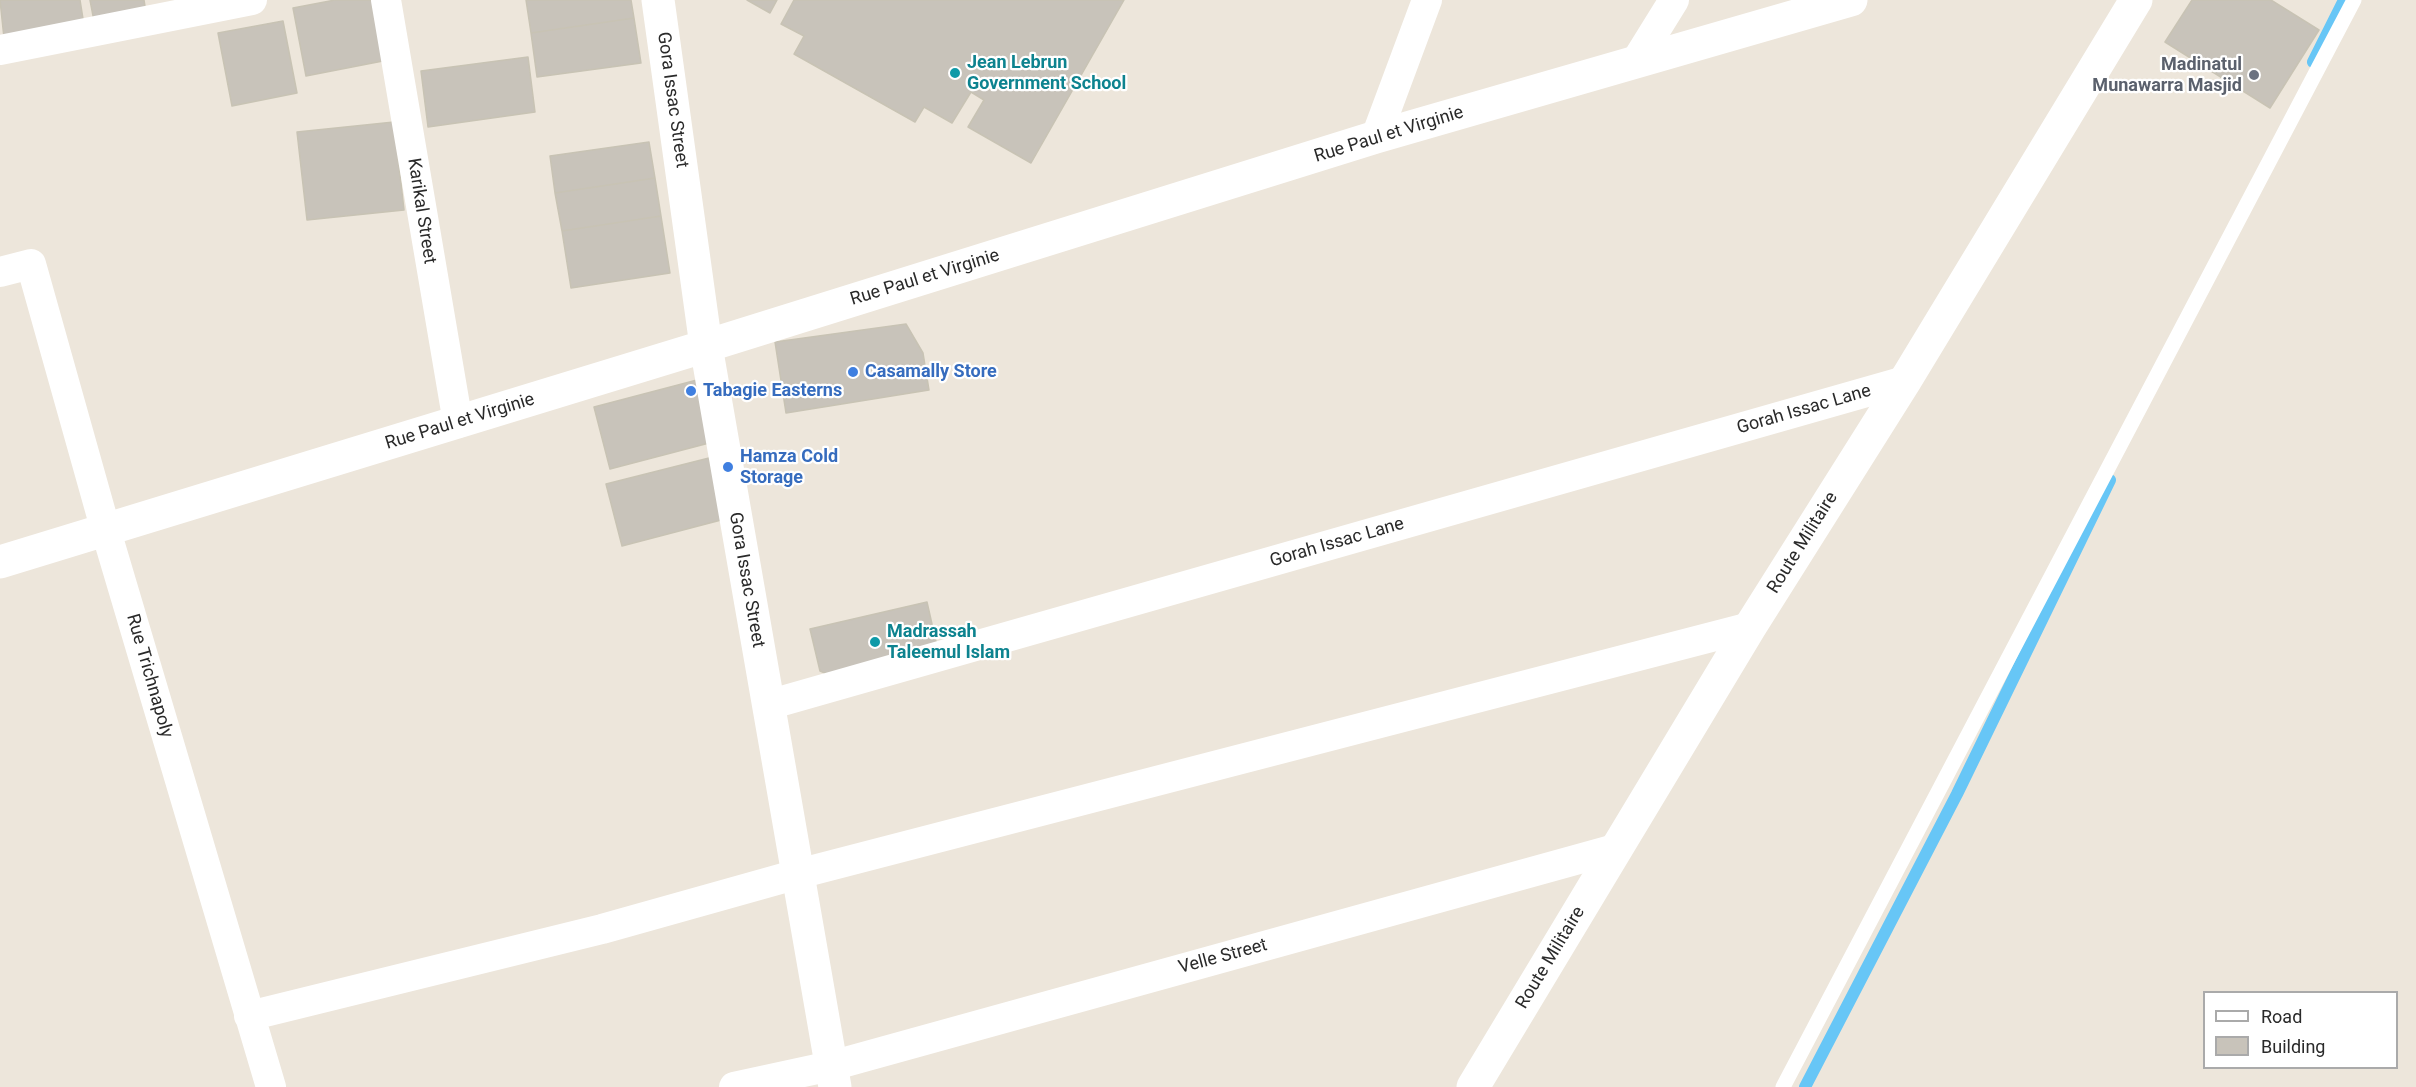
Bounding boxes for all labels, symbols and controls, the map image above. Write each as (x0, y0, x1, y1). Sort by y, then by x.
street label: Gora Issac Street (652, 31, 692, 169)
place label: Jean Lebrun Government School (967, 52, 1126, 94)
place label: Madinatul Munawarra Masjid (2092, 54, 2242, 97)
marker: Jean Lebrun Government School (948, 66, 962, 80)
marker: Madinatul Munawarra Masjid (2247, 68, 2261, 82)
street label: Rue Paul et Virginie (1312, 102, 1466, 168)
street label: Karikal Street (402, 157, 440, 265)
street label: Rue Paul et Virginie (848, 245, 1002, 311)
place label: Casamally Store (865, 361, 997, 383)
marker: Casamally Store (846, 365, 860, 379)
place label: Tabagie Easterns (703, 380, 842, 402)
street label: Gorah Issac Lane (1734, 381, 1874, 439)
marker: Tabagie Easterns (684, 384, 698, 398)
street label: Rue Paul et Virginie (383, 389, 537, 455)
place label: Hamza Cold Storage (740, 446, 838, 488)
marker: Hamza Cold Storage (721, 460, 735, 474)
street label: Route Militaire (1763, 488, 1843, 598)
street label: Gora Issac Street (723, 511, 769, 649)
street label: Gorah Issac Lane (1267, 514, 1407, 572)
street label: Rue Trichnapoly (121, 612, 177, 740)
place label: Madrassah Taleemul Islam (887, 621, 1010, 664)
marker: Madrassah Taleemul Islam (868, 635, 882, 649)
street label: Route Militaire (1512, 903, 1590, 1013)
street label: Velle Street (1176, 935, 1270, 979)
legend (2203, 991, 2398, 1069)
text: Road (2261, 1006, 2302, 1027)
text: Building (2261, 1036, 2325, 1057)

